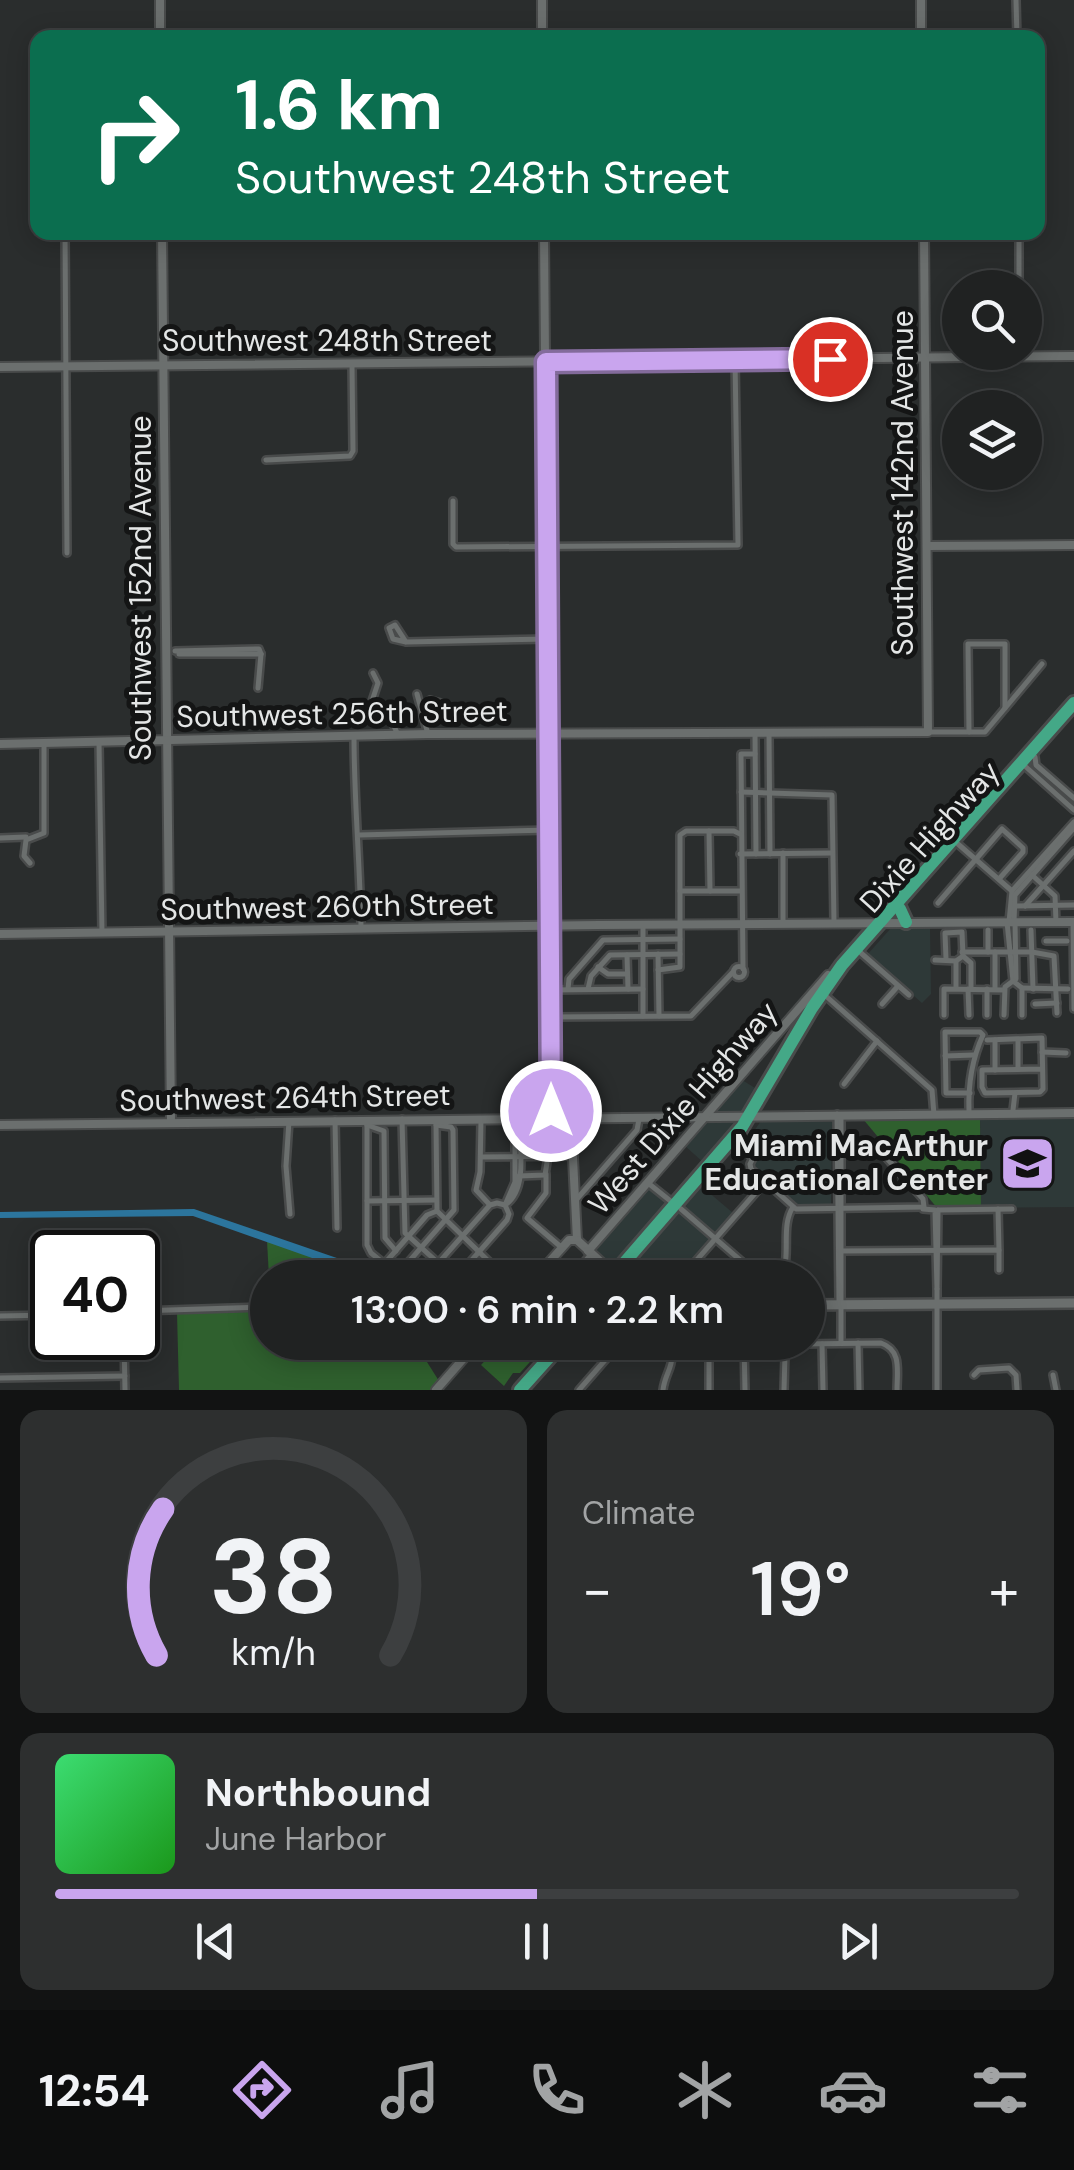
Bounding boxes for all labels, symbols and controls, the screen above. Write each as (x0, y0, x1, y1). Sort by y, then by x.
text: 1.6 km (235, 60, 443, 151)
icon: right (70, 70, 200, 200)
text: Southwest 248th Street (235, 148, 730, 207)
map controls (942, 270, 1042, 490)
button: search (942, 270, 1042, 370)
street label: Southwest 142nd Avenue (883, 310, 922, 656)
pin (788, 317, 873, 402)
street label: Southwest 248th Street (162, 321, 492, 360)
icon: arrive (803, 332, 858, 387)
button: layers (942, 390, 1042, 490)
street label: Southwest 152nd Avenue (121, 415, 160, 761)
street label: Southwest 256th Street (176, 691, 508, 736)
street label: Dixie Highway (851, 752, 1008, 921)
street label: Southwest 260th Street (160, 884, 494, 929)
street label: West Dixie Highway (579, 993, 786, 1222)
position arrow (499, 1059, 603, 1163)
street label: Southwest 264th Street (119, 1075, 451, 1120)
place label: Miami MacArthur Educational Center (704, 1126, 988, 1199)
school or university icon: Miami MacArthur Educational Center (997, 1133, 1057, 1193)
speed limit sign: 40 (30, 1230, 160, 1360)
text: 13:00 · 6 min · 2.2 km (351, 1285, 724, 1335)
text: Climate (582, 1492, 696, 1534)
text: 38 (209, 1510, 338, 1645)
text: 19° (750, 1541, 851, 1638)
text: − (582, 1554, 612, 1626)
text: + (989, 1554, 1019, 1626)
text: km/h (231, 1630, 316, 1676)
text: Northbound (205, 1768, 431, 1818)
text: June Harbor (205, 1818, 386, 1860)
icon: previous (188, 1914, 243, 1969)
icon: pause (509, 1914, 564, 1969)
icon: next (831, 1914, 886, 1969)
icon: directions (227, 2055, 297, 2125)
icon: music (375, 2055, 445, 2125)
icon: phone (522, 2055, 592, 2125)
icon: climate (670, 2055, 740, 2125)
icon: car (818, 2055, 888, 2125)
icon: filters (965, 2055, 1035, 2125)
text: 12:54 (39, 2061, 150, 2120)

